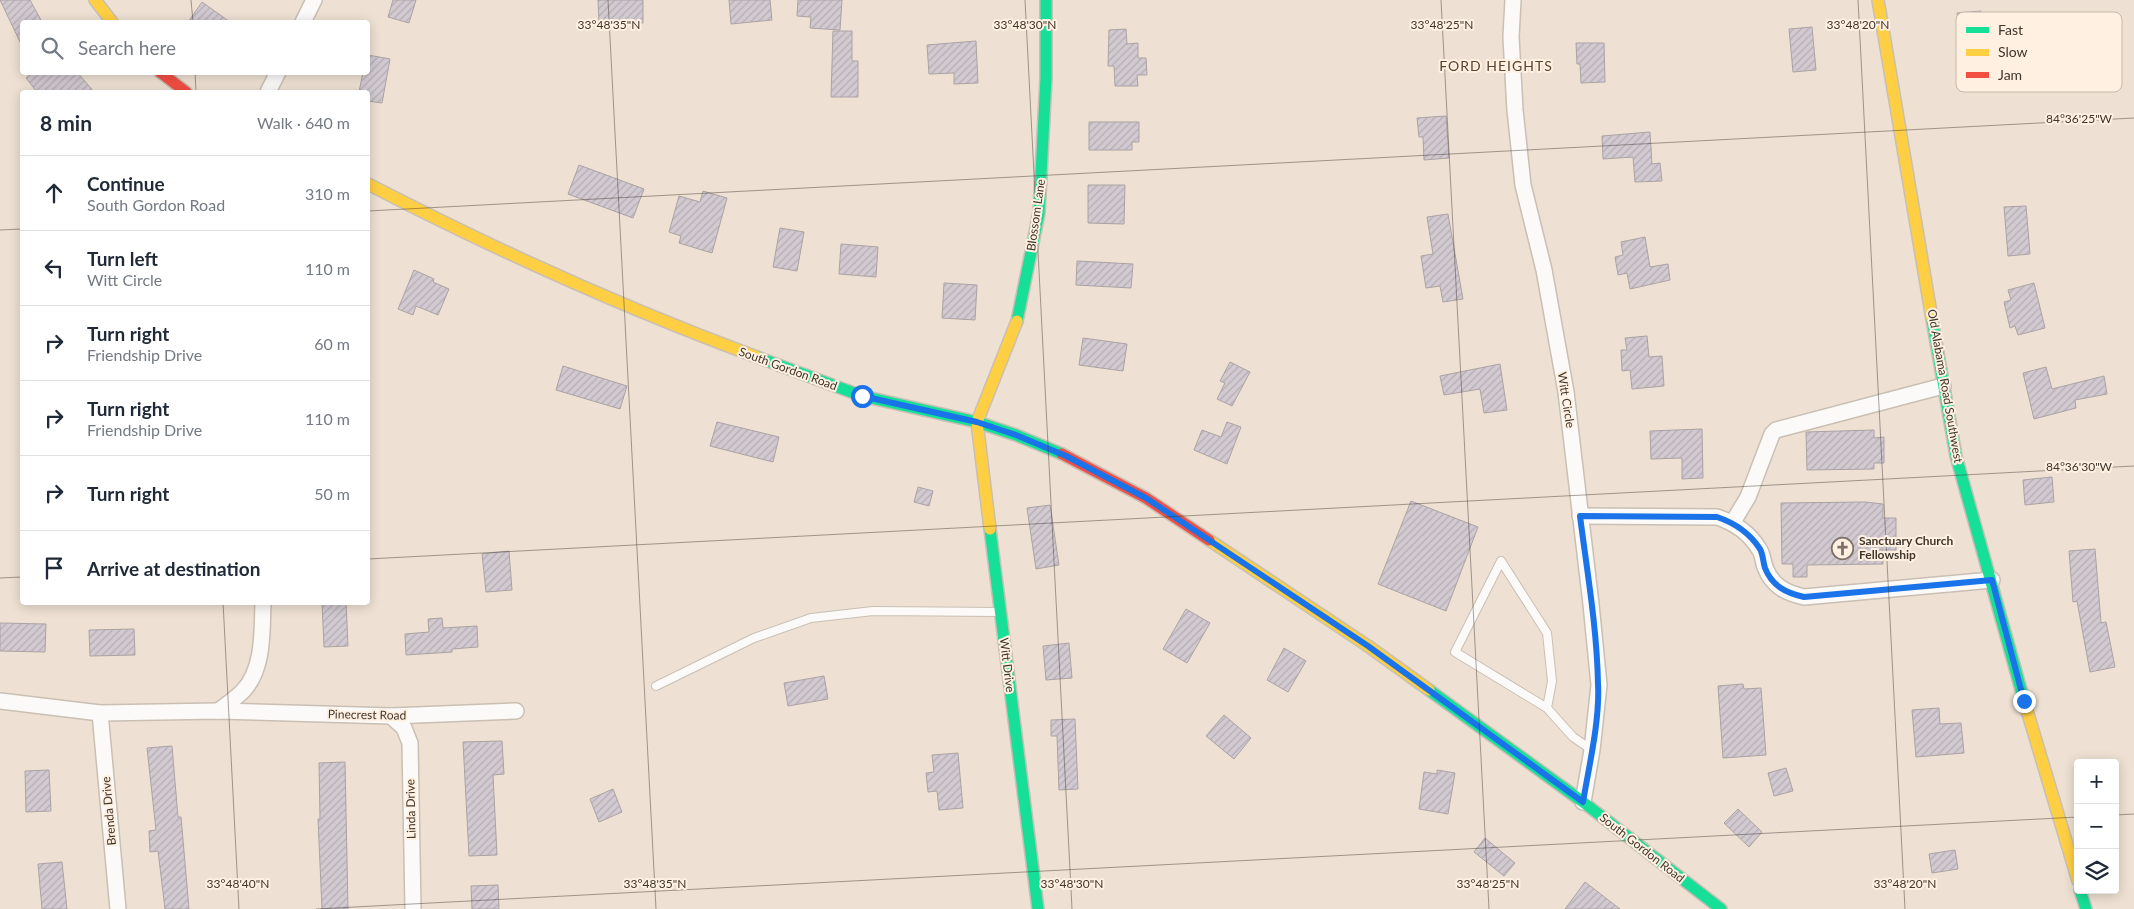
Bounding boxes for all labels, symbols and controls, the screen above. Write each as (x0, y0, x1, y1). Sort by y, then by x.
legend (1956, 12, 2122, 92)
text: 33°48'35"N (578, 17, 640, 32)
text: 33°48'30"N (994, 17, 1056, 32)
text: 33°48'25"N (1411, 17, 1473, 32)
text: 33°48'20"N (1827, 17, 1889, 32)
search box (20, 20, 370, 75)
text: Fast (1998, 21, 2023, 38)
icon: search (38, 34, 66, 62)
text: Search here (78, 36, 176, 59)
text: Slow (1998, 43, 2028, 60)
district label: FORD HEIGHTS (1439, 57, 1553, 74)
text: Jam (1998, 66, 2022, 83)
text: 8 min (40, 110, 92, 135)
text: 84°36'25"W (2046, 111, 2113, 126)
text: Walk · 640 m (257, 113, 350, 132)
text: Continue (87, 172, 165, 195)
street label: Blossom Lane (1023, 178, 1048, 252)
icon: ahead (40, 179, 68, 207)
text: 310 m (305, 184, 350, 203)
text: South Gordon Road (87, 195, 225, 214)
text: Turn left (87, 247, 158, 270)
icon: left (40, 254, 68, 282)
text: 110 m (305, 259, 350, 278)
text: Witt Circle (87, 270, 162, 289)
street label: Old Alabama Road Southwest (1925, 308, 1967, 465)
text: Turn right (87, 322, 169, 345)
icon: right (40, 329, 68, 357)
text: 60 m (314, 334, 350, 353)
street label: South Gordon Road (737, 344, 839, 393)
text: Friendship Drive (87, 345, 202, 364)
street label: Witt Circle (1555, 371, 1578, 429)
route start (851, 385, 874, 408)
text: Turn right (87, 397, 169, 420)
icon: right (40, 404, 68, 432)
text: 110 m (305, 409, 350, 428)
text: Friendship Drive (87, 420, 202, 439)
text: 84°36'30"W (2046, 459, 2113, 474)
icon: right (40, 479, 68, 507)
text: Turn right (87, 482, 169, 505)
text: 50 m (314, 484, 350, 503)
place label: Sanctuary Church Fellowship (1859, 533, 1953, 562)
church icon: Sanctuary Church Fellowship (1831, 536, 1855, 560)
icon: arrive (40, 554, 68, 582)
text: Arrive at destination (87, 557, 260, 580)
street label: Witt Drive (997, 637, 1018, 693)
route end (2013, 690, 2036, 713)
street label: Pinecrest Road (328, 706, 406, 723)
map controls (2074, 759, 2119, 894)
button: + (2074, 759, 2119, 804)
street label: Brenda Drive (98, 776, 119, 846)
street label: Linda Drive (402, 779, 419, 839)
button: − (2074, 804, 2119, 849)
street label: South Gordon Road (1597, 810, 1688, 885)
button: layers (2074, 849, 2119, 894)
text: 33°48'40"N (207, 876, 269, 891)
text: 33°48'35"N (624, 876, 686, 891)
text: 33°48'30"N (1041, 876, 1103, 891)
text: 33°48'25"N (1457, 876, 1519, 891)
text: 33°48'20"N (1874, 876, 1936, 891)

